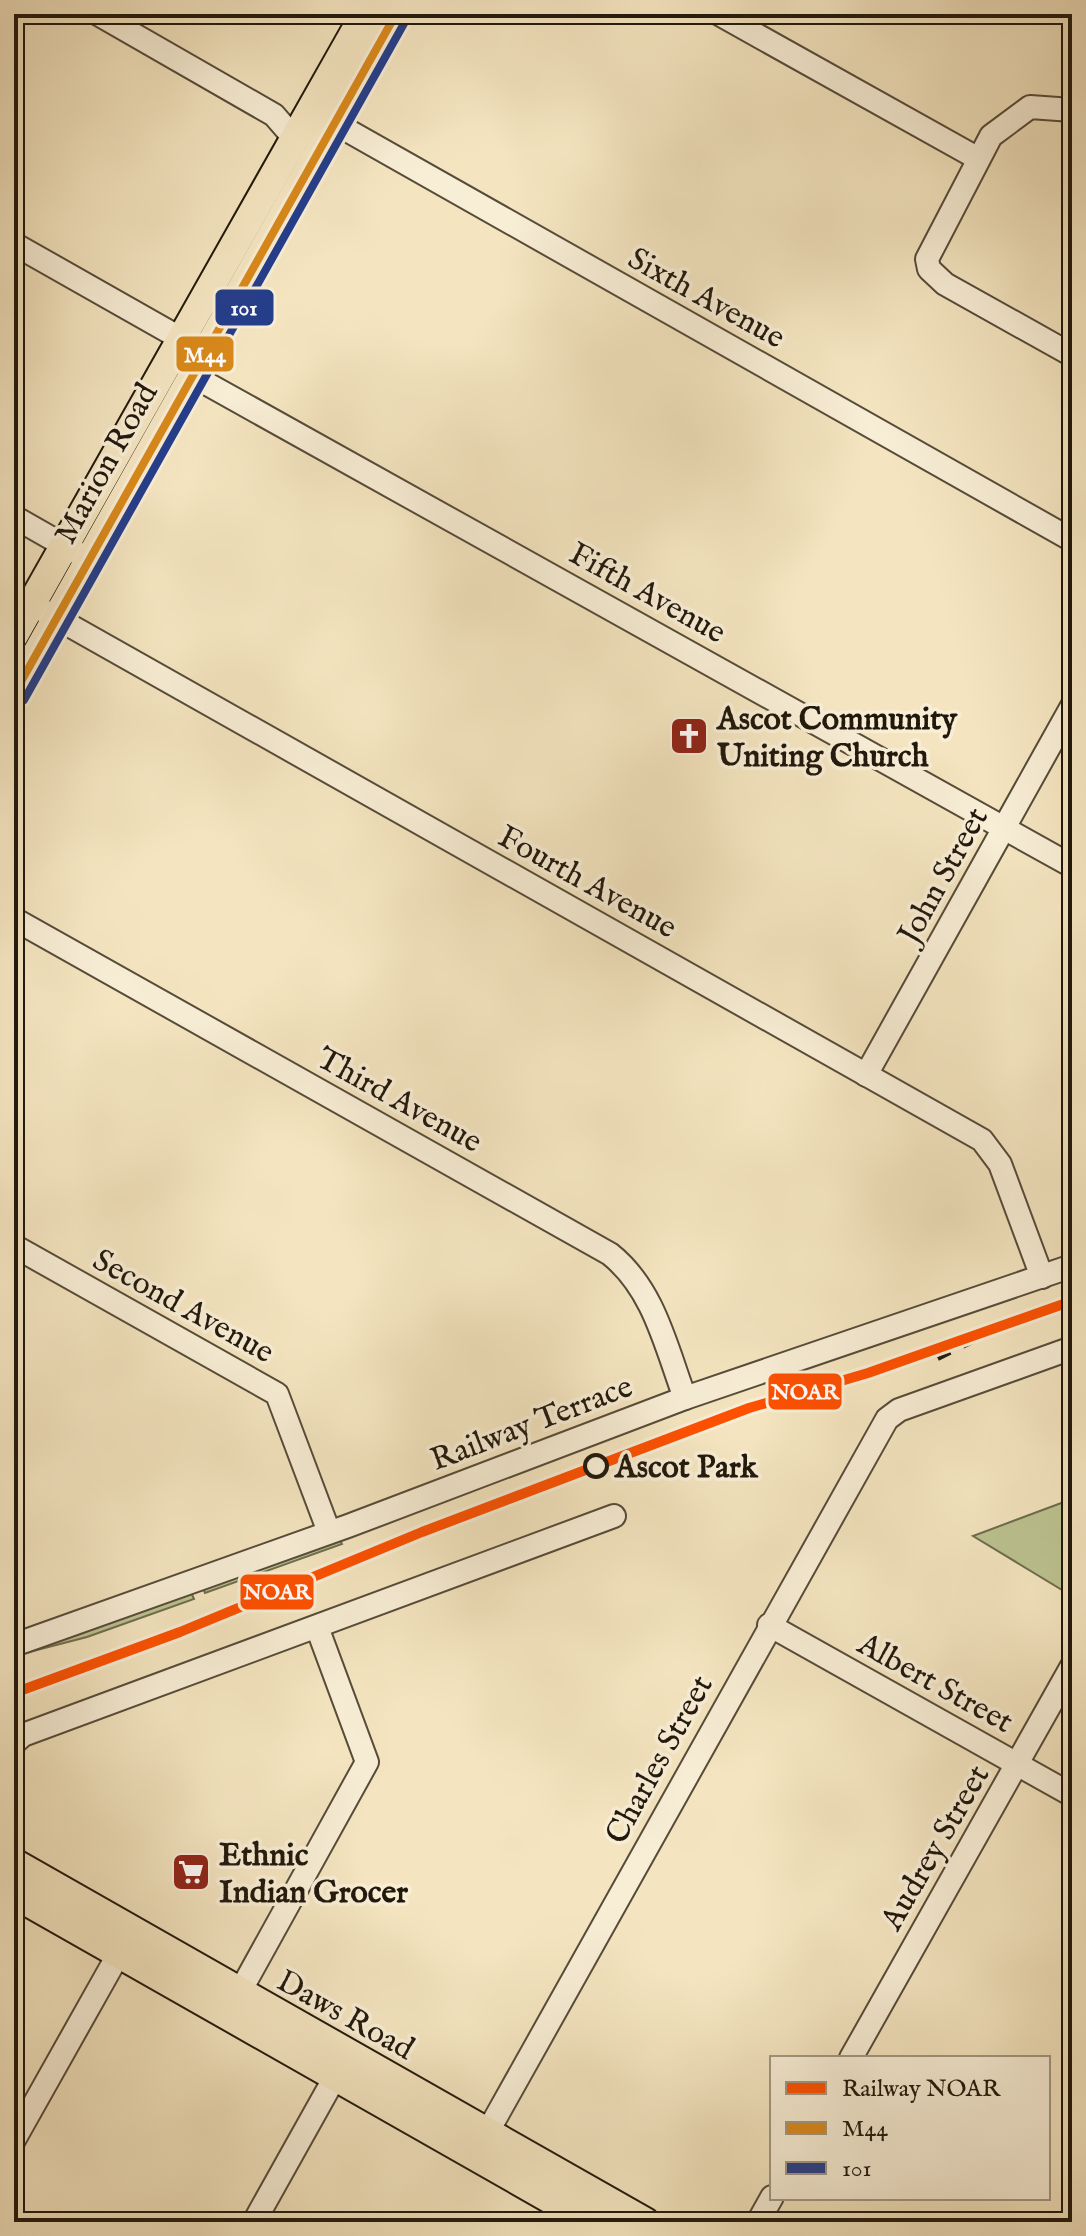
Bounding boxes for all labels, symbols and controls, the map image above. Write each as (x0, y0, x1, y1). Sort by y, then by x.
street label: Sixth Avenue (620, 239, 792, 359)
line badge: 101 (214, 288, 275, 327)
text: 101 (231, 295, 257, 323)
line badge: M44 (175, 335, 235, 373)
text: M44 (184, 342, 227, 370)
street label: Marion Road (46, 376, 169, 552)
street label: Fifth Avenue (561, 534, 732, 654)
place label: Ascot Community Uniting Church (715, 700, 958, 778)
church icon: Ascot Community Uniting Church (668, 715, 710, 757)
street label: John Street (888, 801, 998, 954)
street label: Fourth Avenue (490, 817, 683, 949)
street label: Third Avenue (309, 1039, 489, 1163)
street label: Second Avenue (85, 1241, 281, 1374)
street label: Railway Terrace (425, 1367, 639, 1482)
line badge: NOAR (767, 1372, 843, 1411)
text: NOAR (770, 1379, 840, 1407)
place label: Ascot Park (613, 1448, 759, 1489)
marker: Ascot Park (584, 1454, 608, 1478)
line badge: NOAR (239, 1573, 315, 1611)
text: NOAR (242, 1579, 312, 1607)
street label: Albert Street (849, 1624, 1020, 1744)
street label: Charles Street (597, 1669, 723, 1852)
street label: Audrey Street (872, 1758, 1000, 1939)
place label: Ethnic Indian Grocer (219, 1836, 408, 1914)
supermarket icon: Ethnic Indian Grocer (170, 1851, 212, 1893)
street label: Daws Road (269, 1962, 421, 2071)
legend (770, 2056, 1050, 2200)
text: Railway NOAR (842, 2074, 1001, 2105)
text: M44 (842, 2114, 888, 2145)
text: 101 (842, 2154, 871, 2185)

